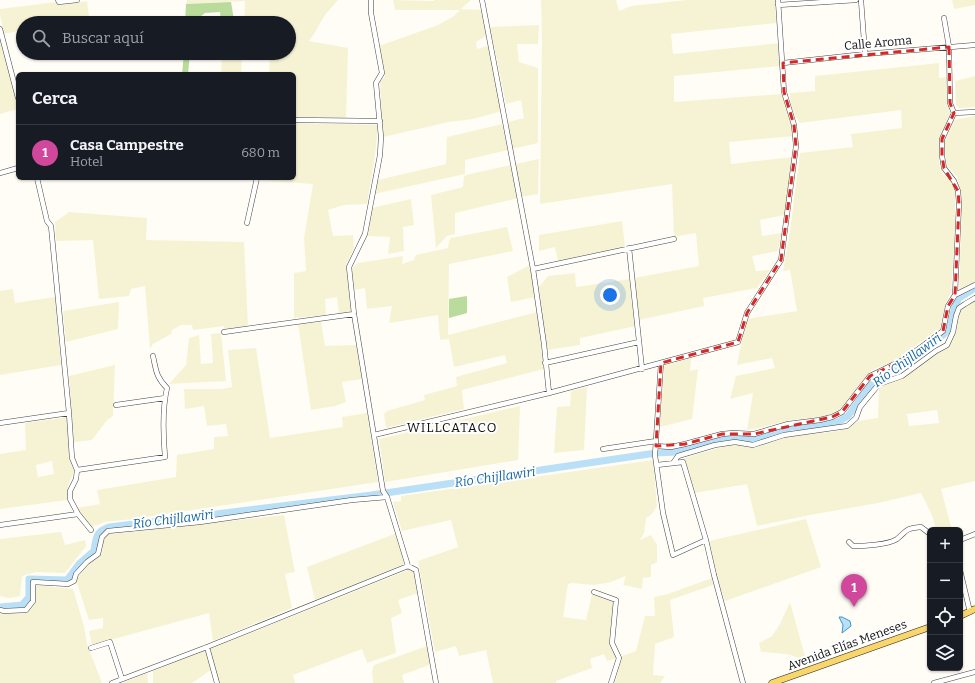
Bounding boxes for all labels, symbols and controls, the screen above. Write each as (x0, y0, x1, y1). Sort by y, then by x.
search box (16, 16, 296, 60)
icon: search (30, 27, 52, 49)
text: Buscar aquí (62, 29, 144, 47)
street label: Calle Aroma (843, 33, 913, 53)
text: Cerca (32, 88, 77, 109)
text: Casa Campestre (70, 136, 184, 154)
text: 1 (42, 145, 48, 160)
text: 680 m (241, 145, 280, 160)
text: Hotel (70, 154, 103, 169)
your location (600, 285, 620, 305)
water label: Río Chijllawiri (870, 330, 945, 390)
district label: WILLCATACO (407, 420, 497, 435)
water label: Río Chijllawiri (454, 464, 537, 490)
water label: Río Chijllawiri (132, 507, 215, 531)
map controls (927, 527, 963, 671)
button: + (927, 527, 963, 563)
button: − (927, 563, 963, 599)
pin: 1 (841, 574, 867, 607)
button: locate (927, 599, 963, 635)
street label: Avenida Elías Meneses (785, 617, 909, 673)
button: layers (927, 635, 963, 671)

